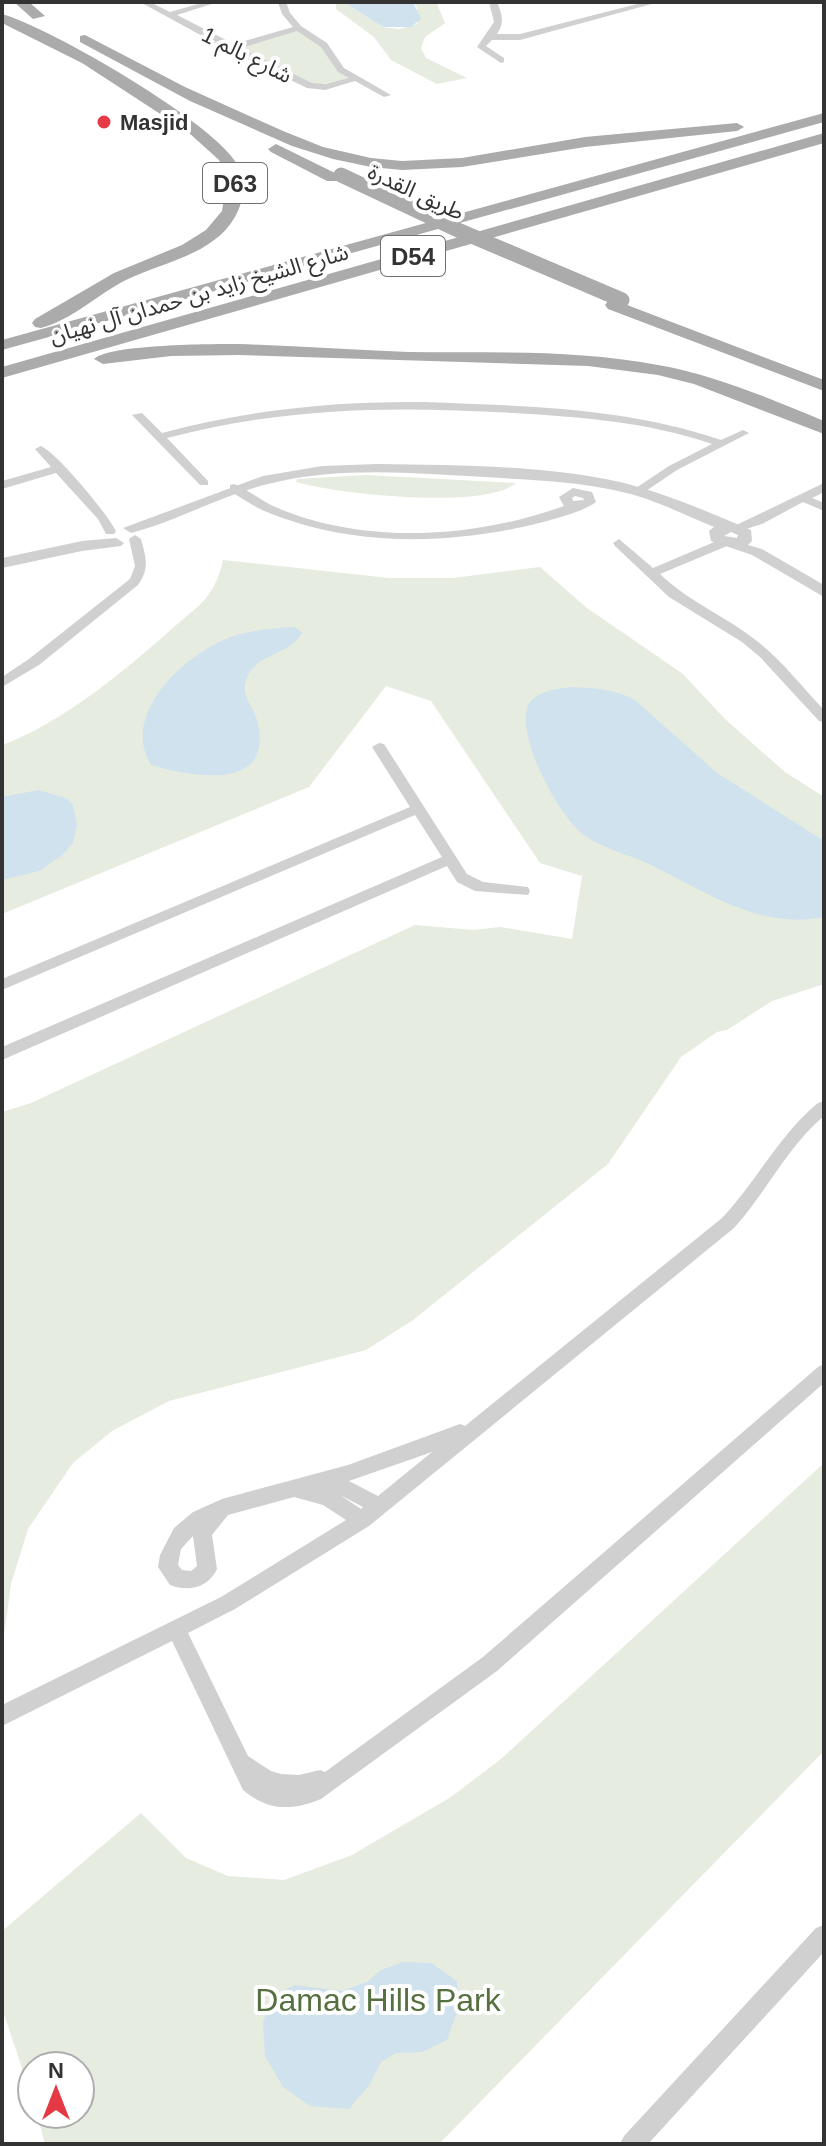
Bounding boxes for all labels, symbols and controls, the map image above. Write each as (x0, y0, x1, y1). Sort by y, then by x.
street label: شارع بالم 1 (196, 22, 296, 92)
place label: Masjid (120, 110, 188, 135)
marker: Masjid (95, 113, 113, 131)
street label: طريق القدرة (364, 159, 468, 226)
road number: D63 (203, 163, 267, 203)
road number: D54 (381, 236, 445, 276)
street label: شارع الشيخ زايد بن حمدان آل نهيان (47, 239, 352, 353)
park label: Damac Hills Park (255, 1982, 502, 2018)
north arrow (16, 2050, 96, 2130)
text: N (48, 2058, 64, 2083)

